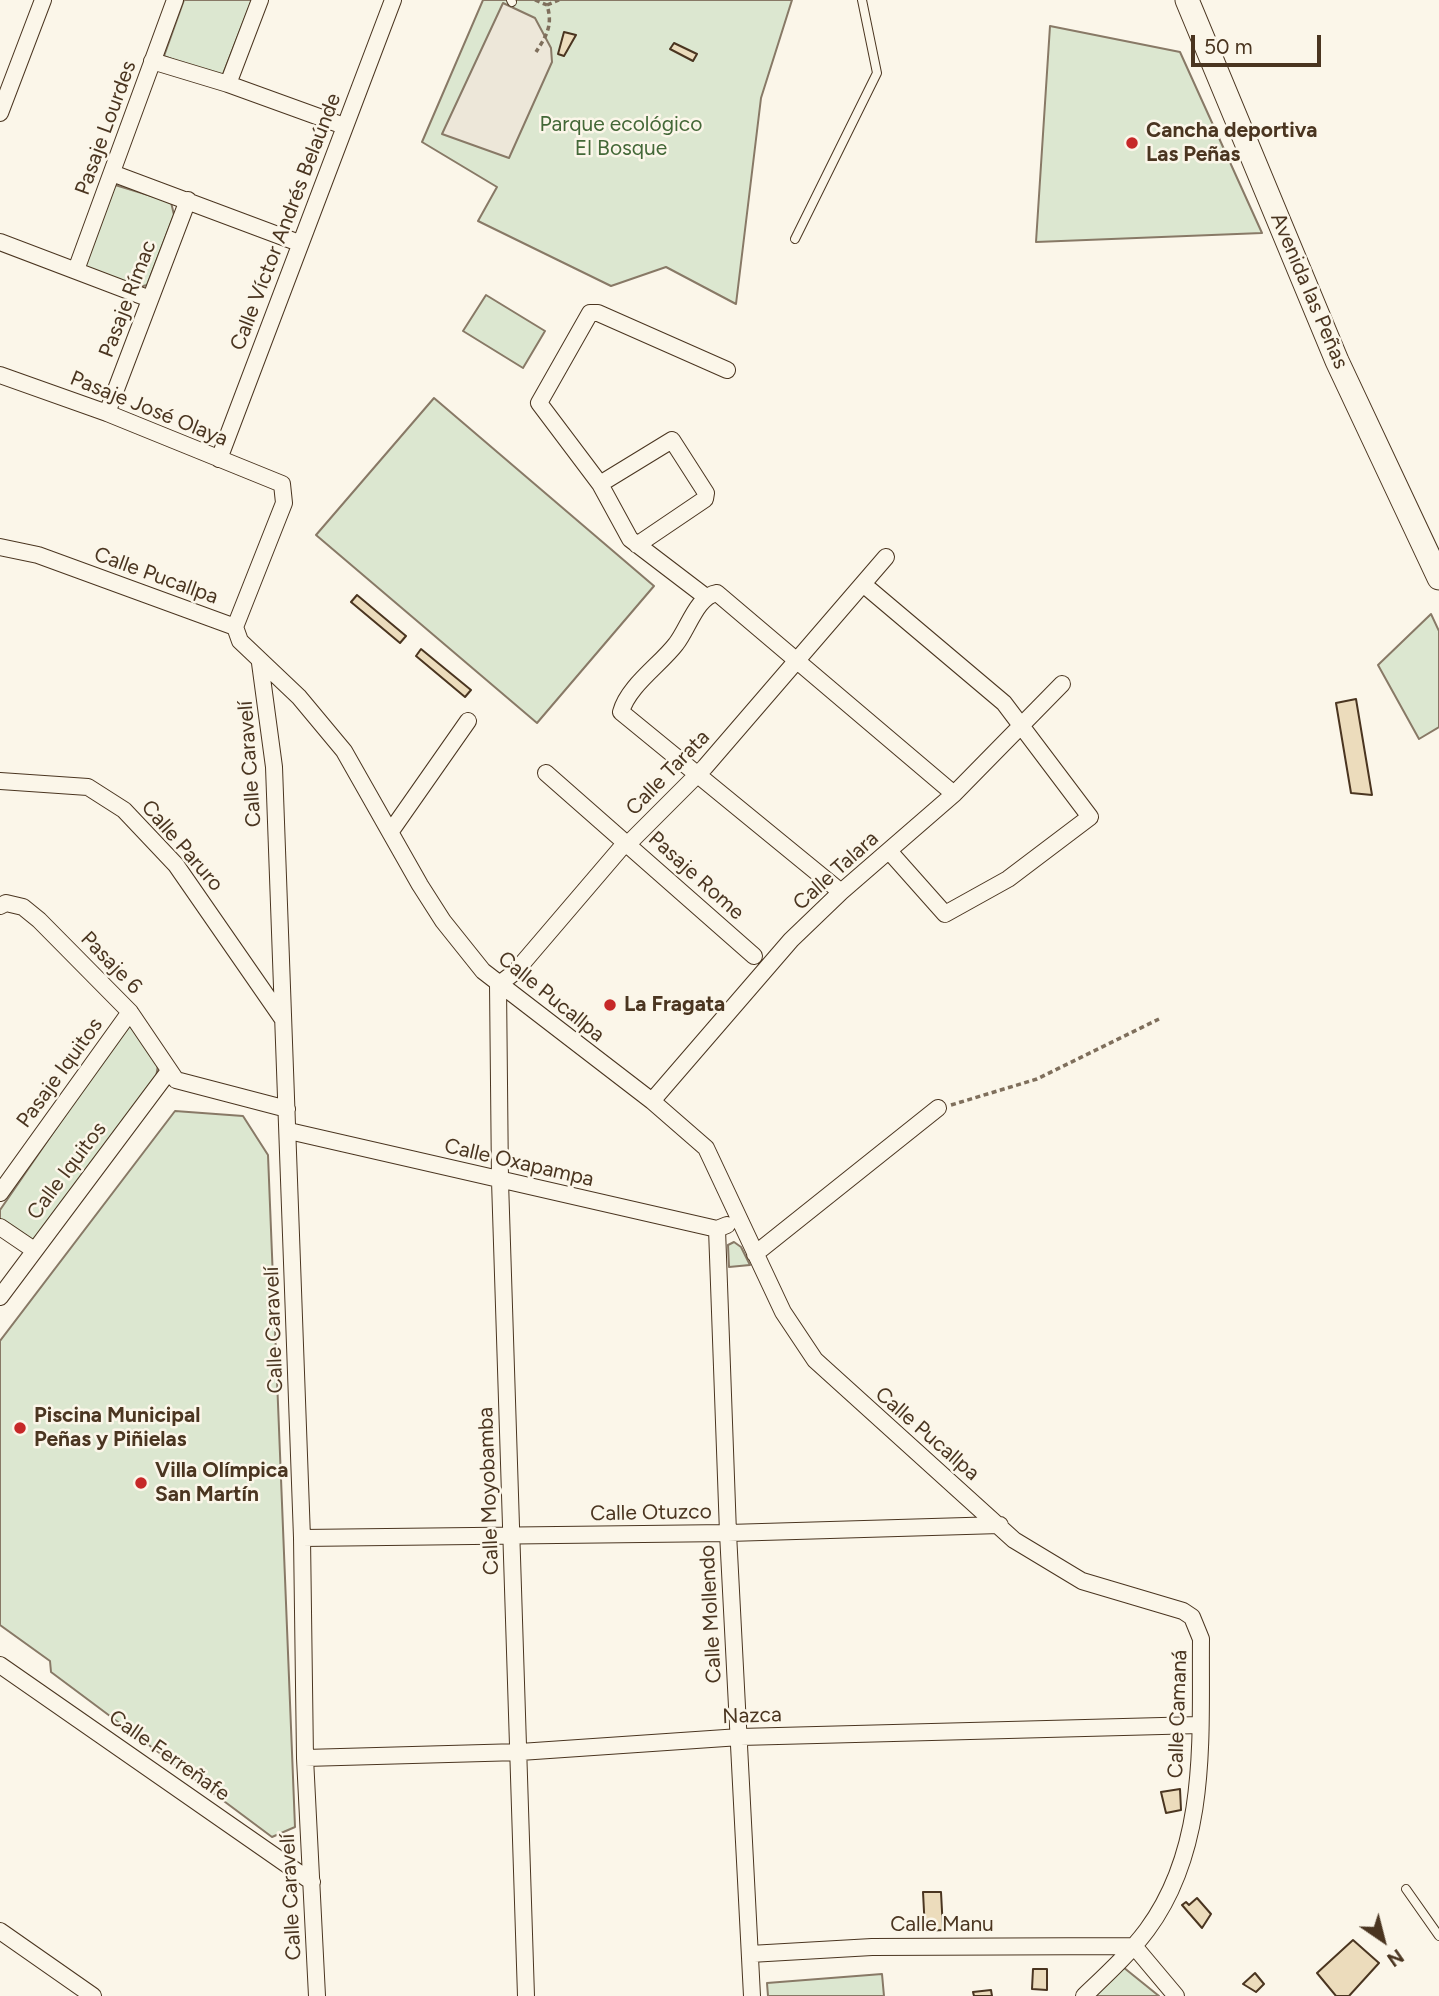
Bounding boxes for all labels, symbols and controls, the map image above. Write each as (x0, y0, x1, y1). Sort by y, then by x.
scale bar (1194, 21, 1324, 65)
text: 50 m (1204, 34, 1253, 59)
street label: Pasaje Lourdes (70, 57, 142, 199)
street label: Calle Víctor Andrés Belaúnde (225, 90, 347, 354)
park label: Parque ecológico El Bosque (540, 112, 702, 162)
place label: Cancha deportiva Las Peñas (1146, 118, 1317, 168)
marker: Cancha deportiva Las Peñas (1124, 135, 1140, 151)
street label: Avenida las Peñas (1265, 209, 1353, 373)
street label: Pasaje Rímac (94, 237, 162, 361)
street label: Pasaje José Olaya (66, 366, 232, 452)
street label: Calle Pucallpa (91, 542, 221, 610)
street label: Calle Caravelí (233, 700, 267, 828)
street label: Calle Tarata (621, 725, 715, 821)
street label: Calle Paruro (136, 795, 228, 897)
street label: Pasaje Rome (643, 826, 749, 926)
street label: Calle Talara (788, 826, 884, 916)
street label: Pasaje 6 (75, 926, 147, 1000)
street label: Calle Pucallpa (493, 946, 609, 1048)
place label: La Fragata (624, 992, 725, 1018)
marker: La Fragata (602, 997, 618, 1013)
street label: Pasaje Iquitos (12, 1013, 108, 1133)
street label: Calle Iquitos (22, 1117, 112, 1225)
street label: Calle Oxapampa (442, 1134, 596, 1192)
street label: Calle Caravelí (259, 1266, 289, 1394)
street label: Calle Pucallpa (870, 1382, 984, 1486)
place label: Piscina Municipal Peñas y Piñielas (34, 1403, 200, 1453)
street label: Calle Moyobamba (473, 1406, 505, 1576)
marker: Piscina Municipal Peñas y Piñielas (12, 1420, 28, 1436)
place label: Villa Olímpica San Martín (155, 1458, 288, 1508)
marker: Villa Olímpica San Martín (133, 1475, 149, 1491)
street label: Calle Otuzco (590, 1499, 712, 1527)
street label: Calle Mollendo (695, 1544, 727, 1684)
street label: Calle Camaná (1163, 1649, 1193, 1779)
street label: Nazca (722, 1702, 782, 1730)
street label: Calle Ferreñafe (104, 1705, 234, 1807)
street label: Calle Caravelí (275, 1833, 307, 1961)
north arrow (1348, 1905, 1418, 1975)
street label: Calle Manu (890, 1912, 994, 1938)
text: N (1383, 1944, 1408, 1971)

